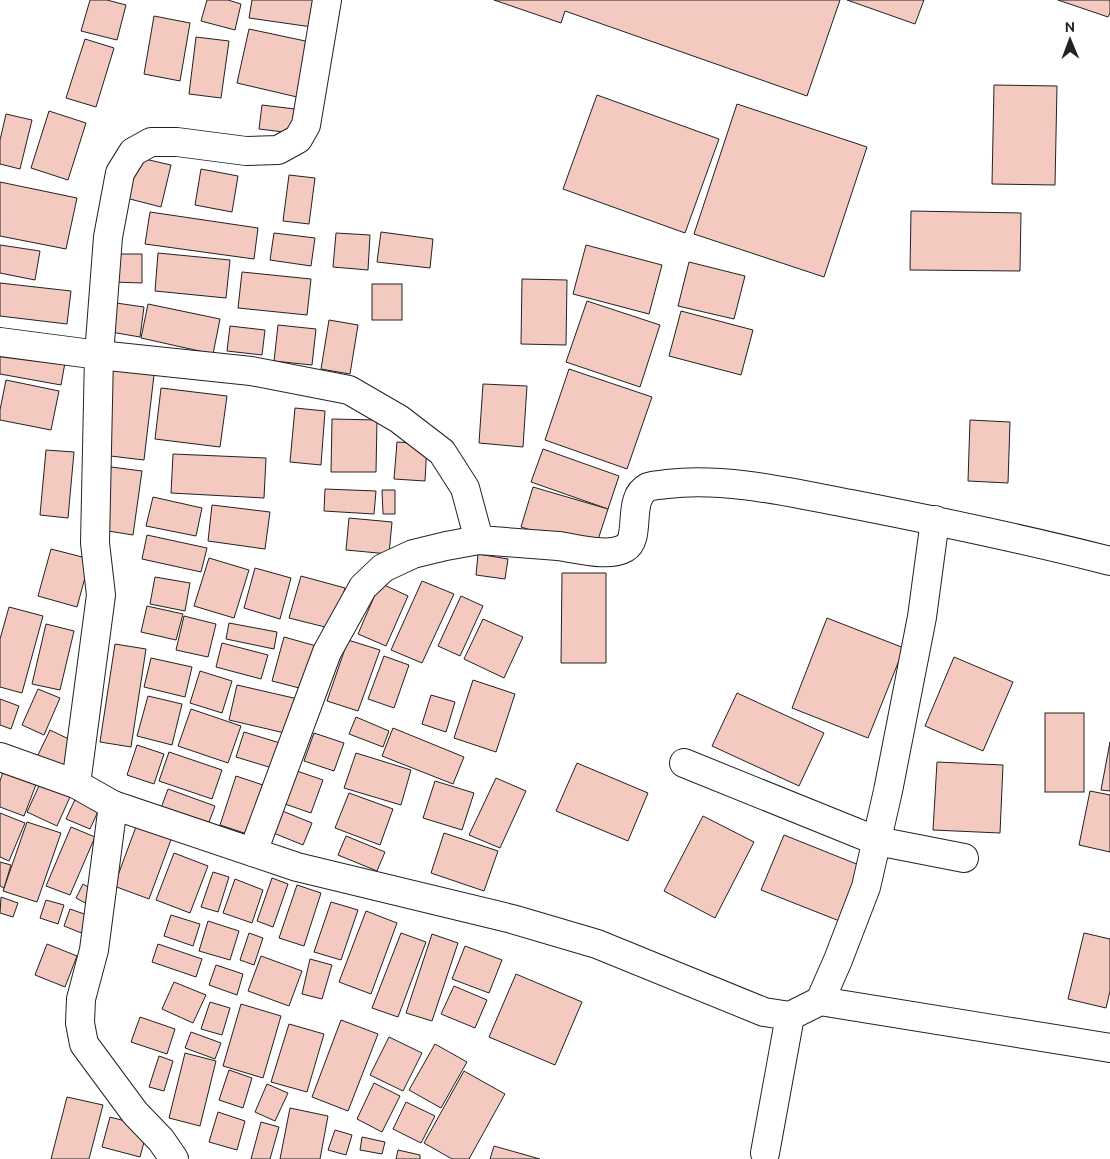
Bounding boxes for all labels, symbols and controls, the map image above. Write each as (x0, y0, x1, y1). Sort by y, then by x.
north arrow (1045, 15, 1095, 65)
text: N (1064, 19, 1075, 35)

